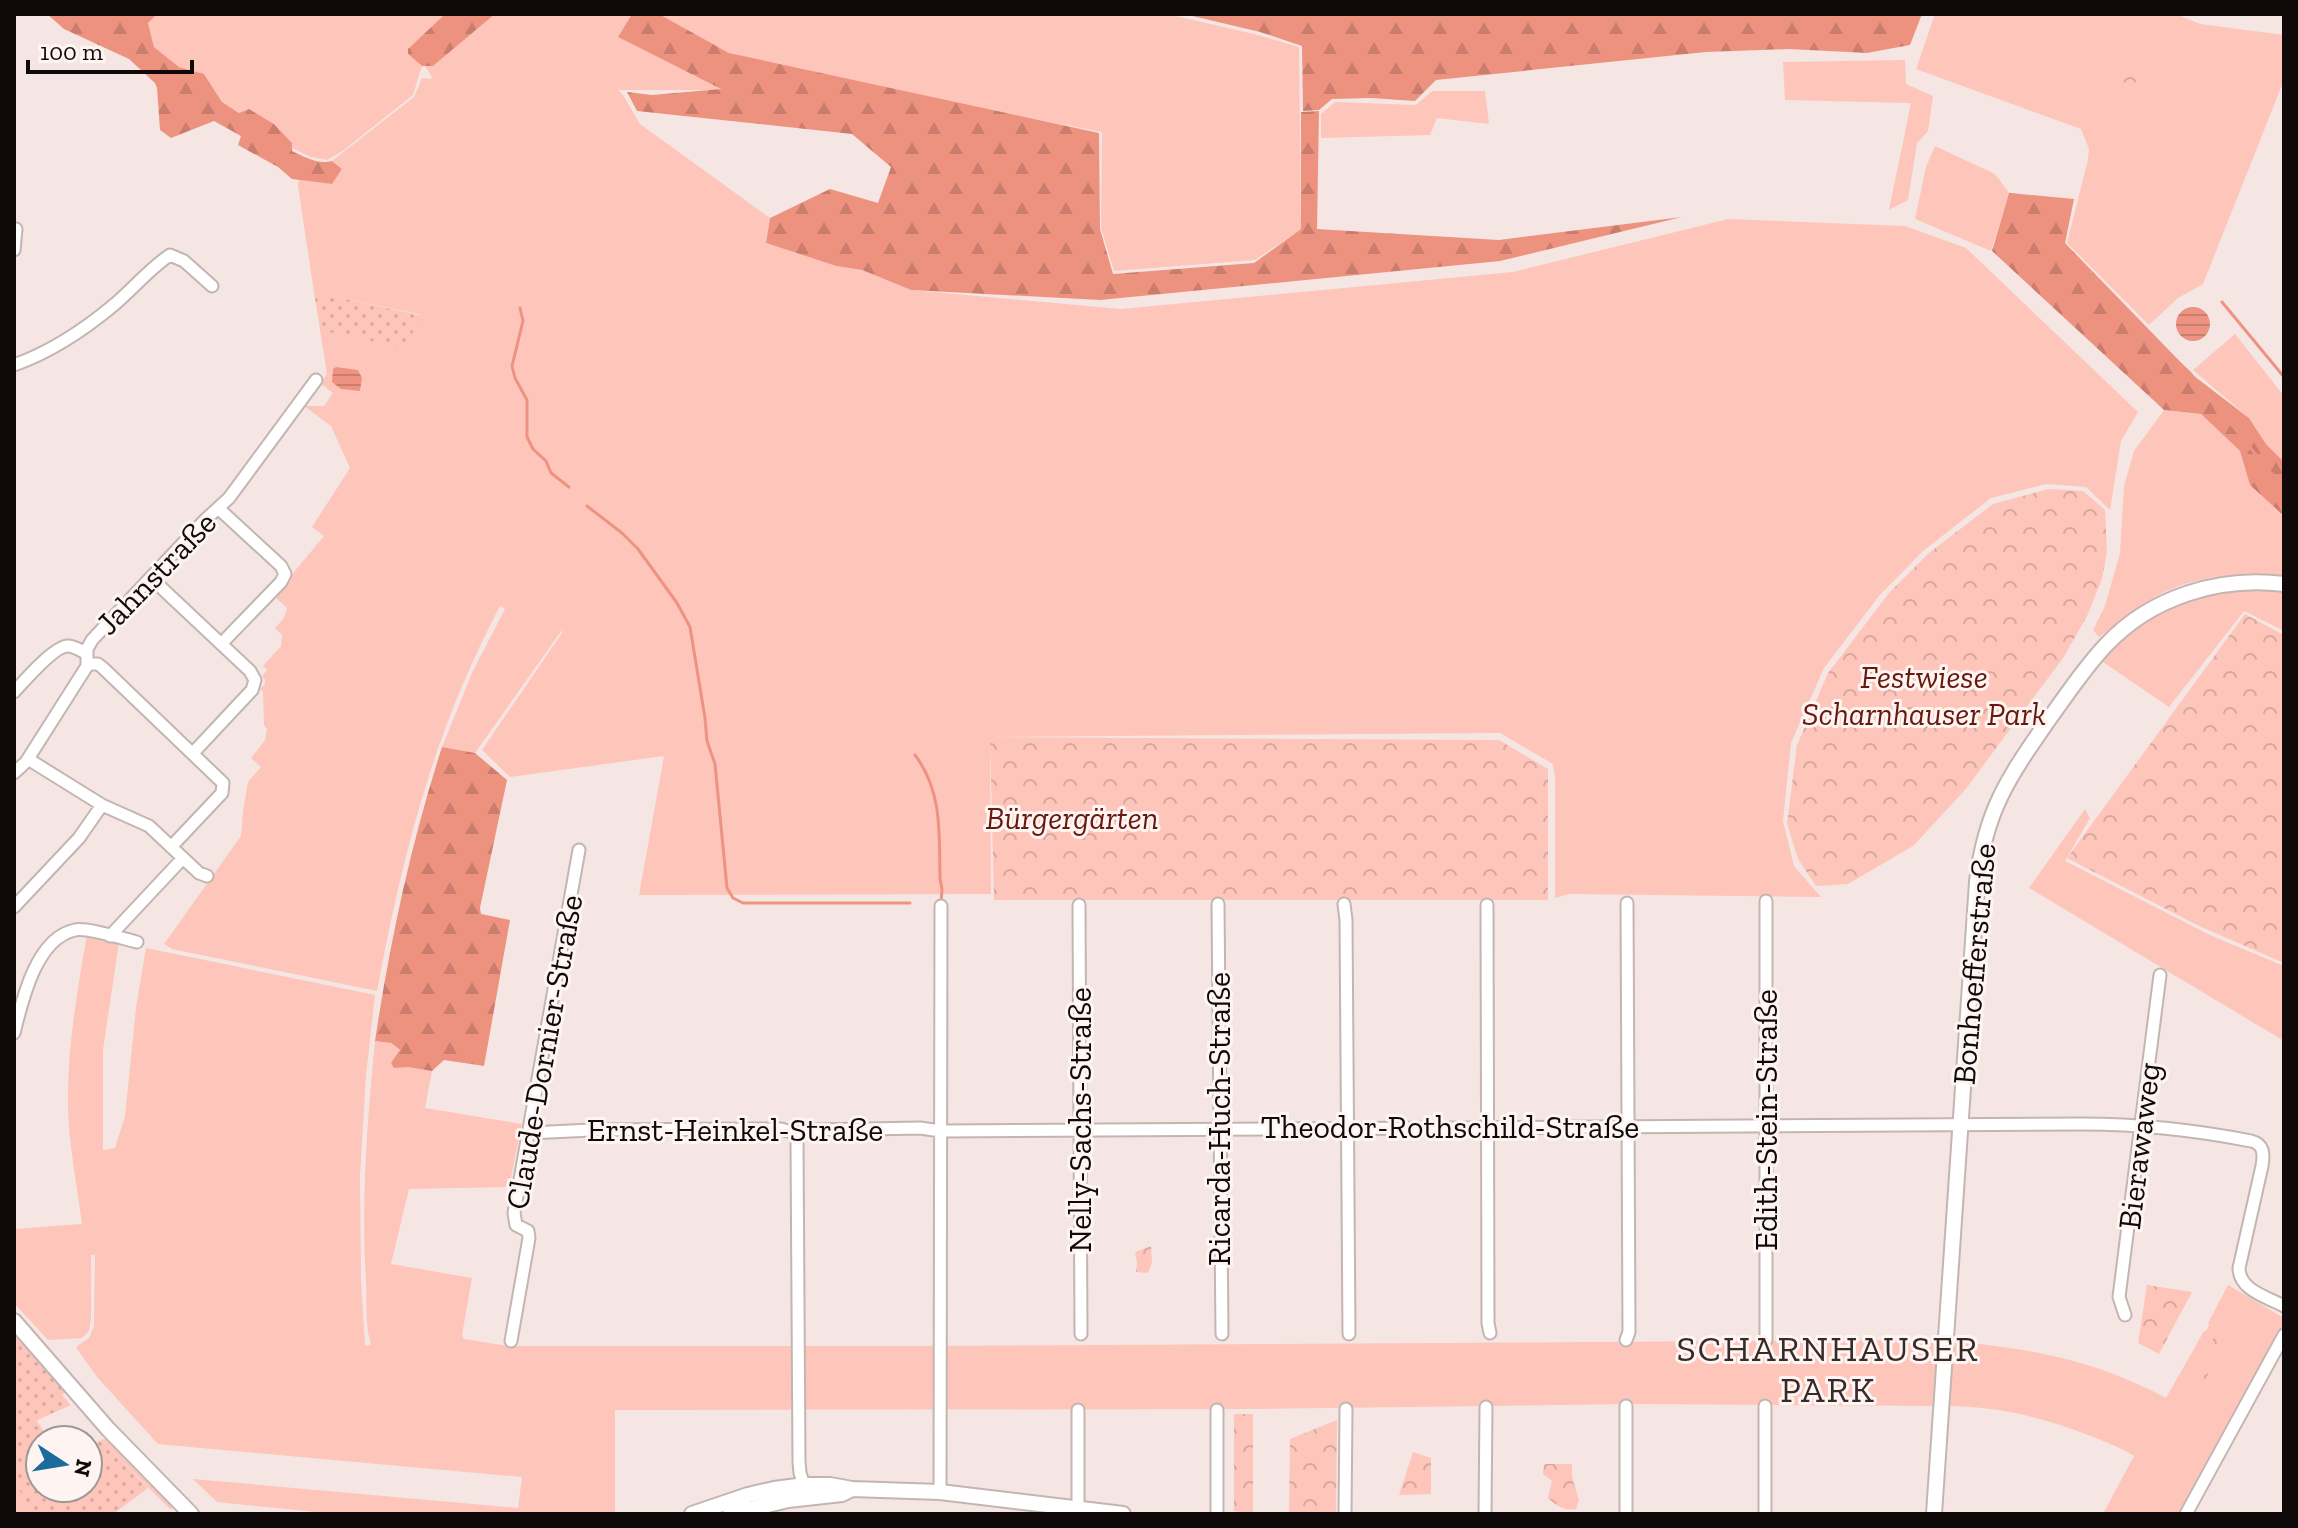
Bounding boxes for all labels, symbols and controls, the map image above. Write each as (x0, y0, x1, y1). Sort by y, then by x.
scale bar (28, 24, 192, 74)
text: 100 m (40, 37, 103, 66)
street label: Jahnstraße (88, 504, 224, 642)
park label: Festwiese Scharnhauser Park (1802, 658, 2046, 733)
park label: Bürgergärten (986, 799, 1158, 837)
street label: Bonhoefferstraße (1945, 842, 2003, 1086)
street label: Claude-Dornier-Straße (498, 892, 590, 1212)
street label: Ricarda-Huch-Straße (1200, 972, 1238, 1266)
street label: Nelly-Sachs-Straße (1061, 987, 1099, 1253)
street label: Edith-Stein-Straße (1747, 989, 1785, 1251)
street label: Bierawaweg (2110, 1060, 2168, 1232)
street label: Theodor-Rothschild-Straße (1261, 1108, 1639, 1146)
street label: Ernst-Heinkel-Straße (587, 1111, 883, 1149)
district label: SCHARNHAUSER PARK (1676, 1327, 1980, 1411)
north arrow (24, 1424, 104, 1504)
text: N (68, 1457, 98, 1479)

